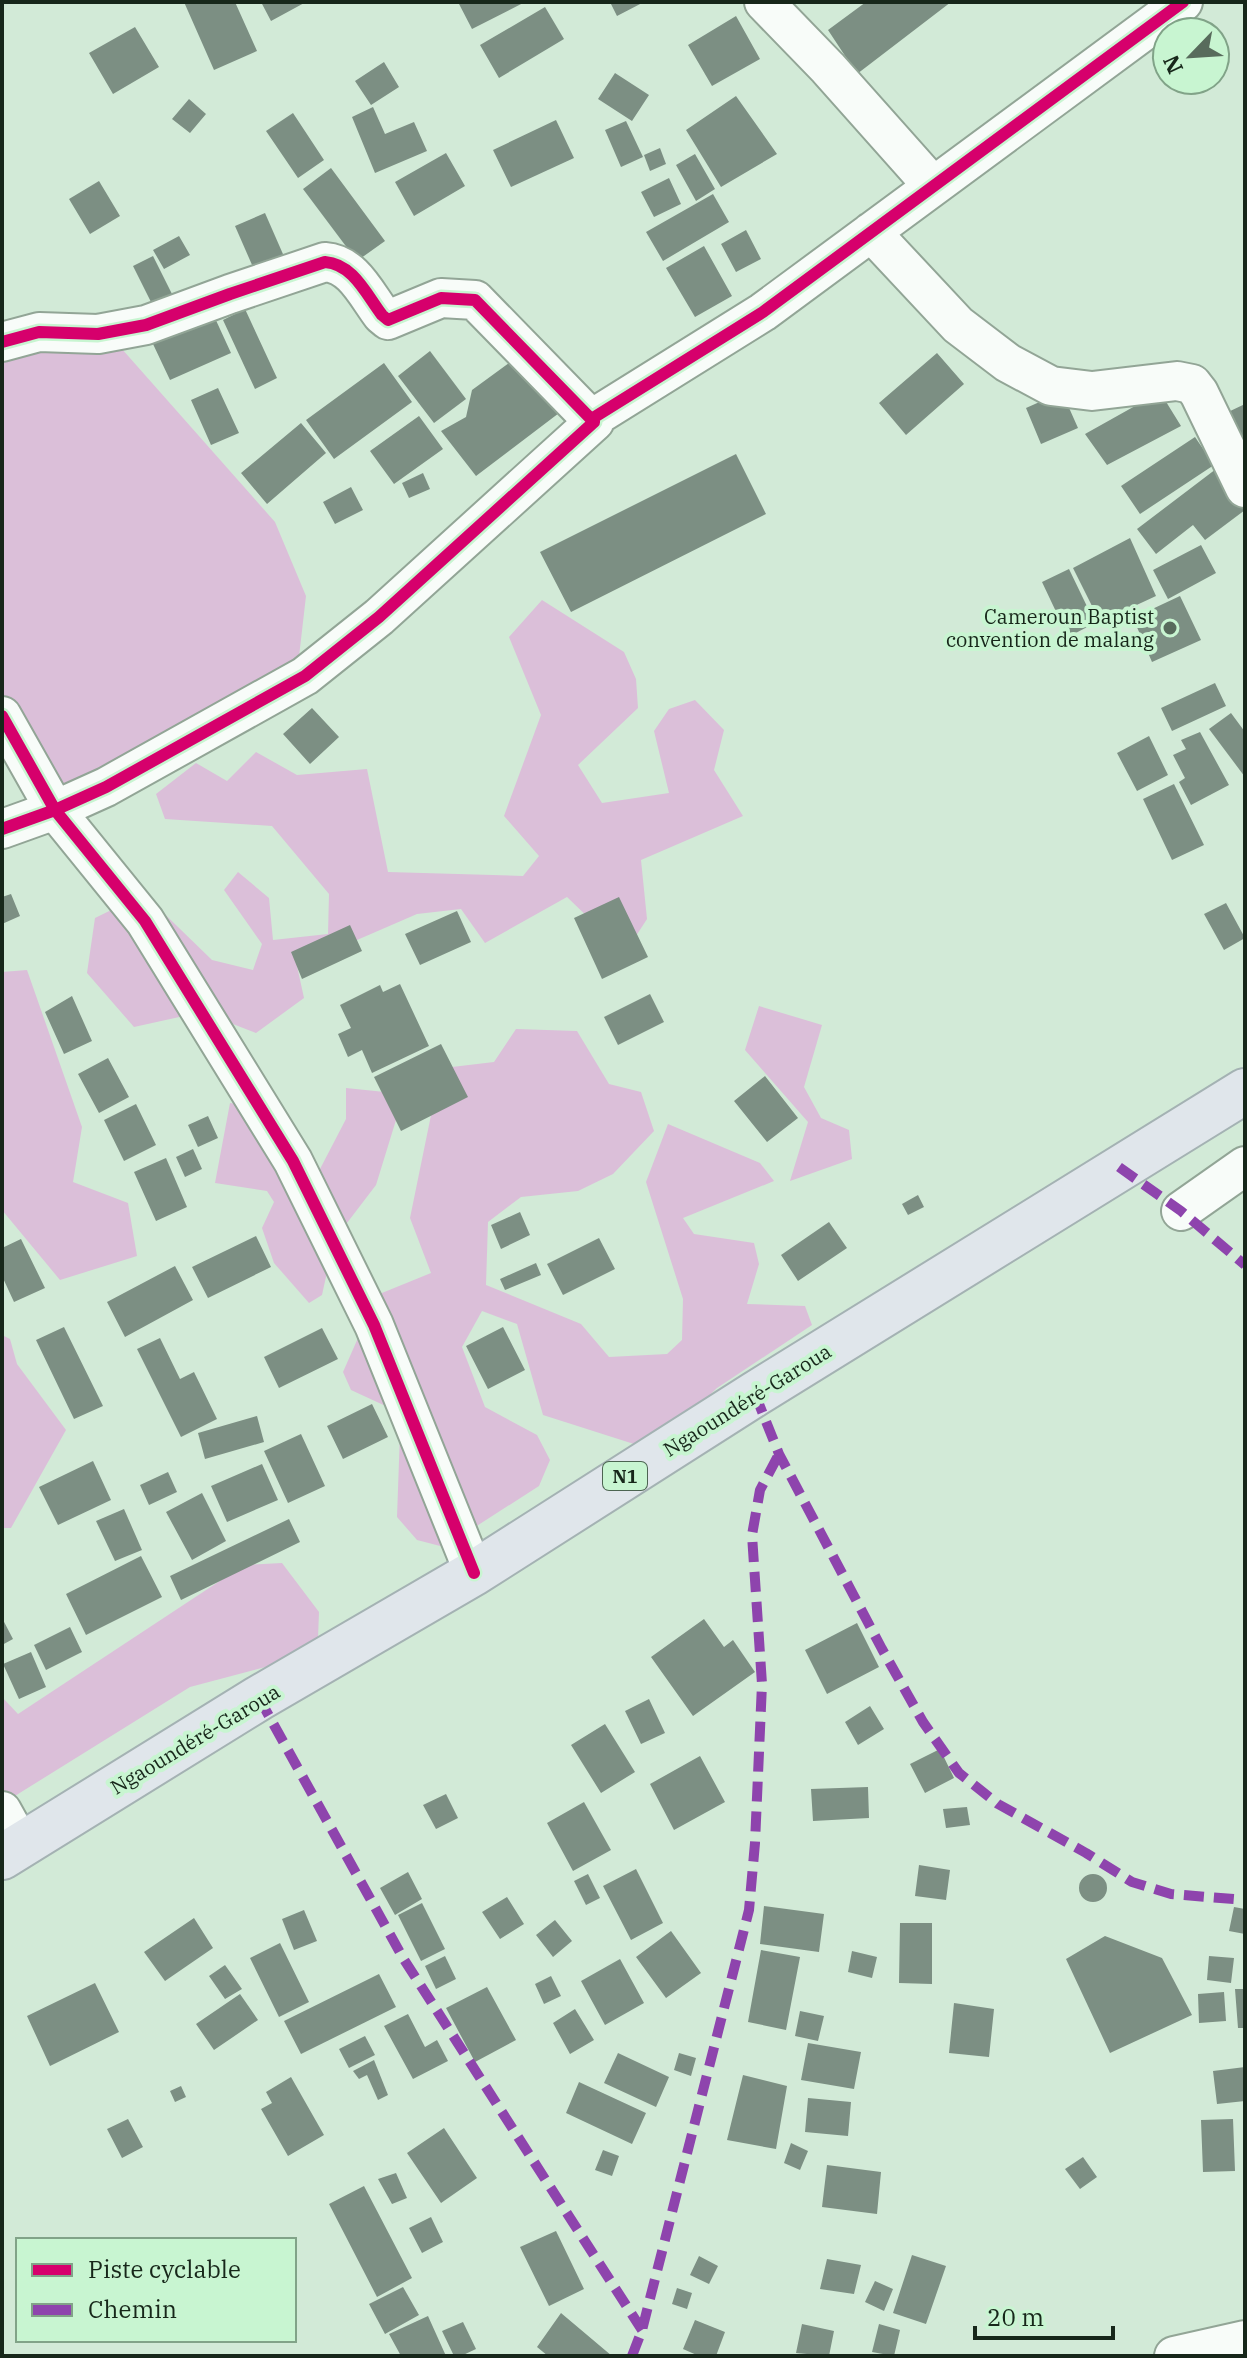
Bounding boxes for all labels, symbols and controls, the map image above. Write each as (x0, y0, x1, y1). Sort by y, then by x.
north arrow (1151, 16, 1231, 96)
text: N (1156, 51, 1189, 79)
place label: Cameroun Baptist convention de malang (946, 603, 1154, 653)
marker: Cameroun Baptist convention de malang (1161, 619, 1179, 637)
street label: Ngaoundéré-Garoua (658, 1337, 836, 1463)
road number: N1 (603, 1462, 647, 1490)
street label: Ngaoundéré-Garoua (105, 1678, 285, 1800)
legend (16, 2238, 296, 2342)
text: Piste cyclable (88, 2253, 241, 2285)
scale bar (975, 2290, 1113, 2340)
text: Chemin (88, 2293, 177, 2325)
text: 20 m (987, 2301, 1044, 2333)

